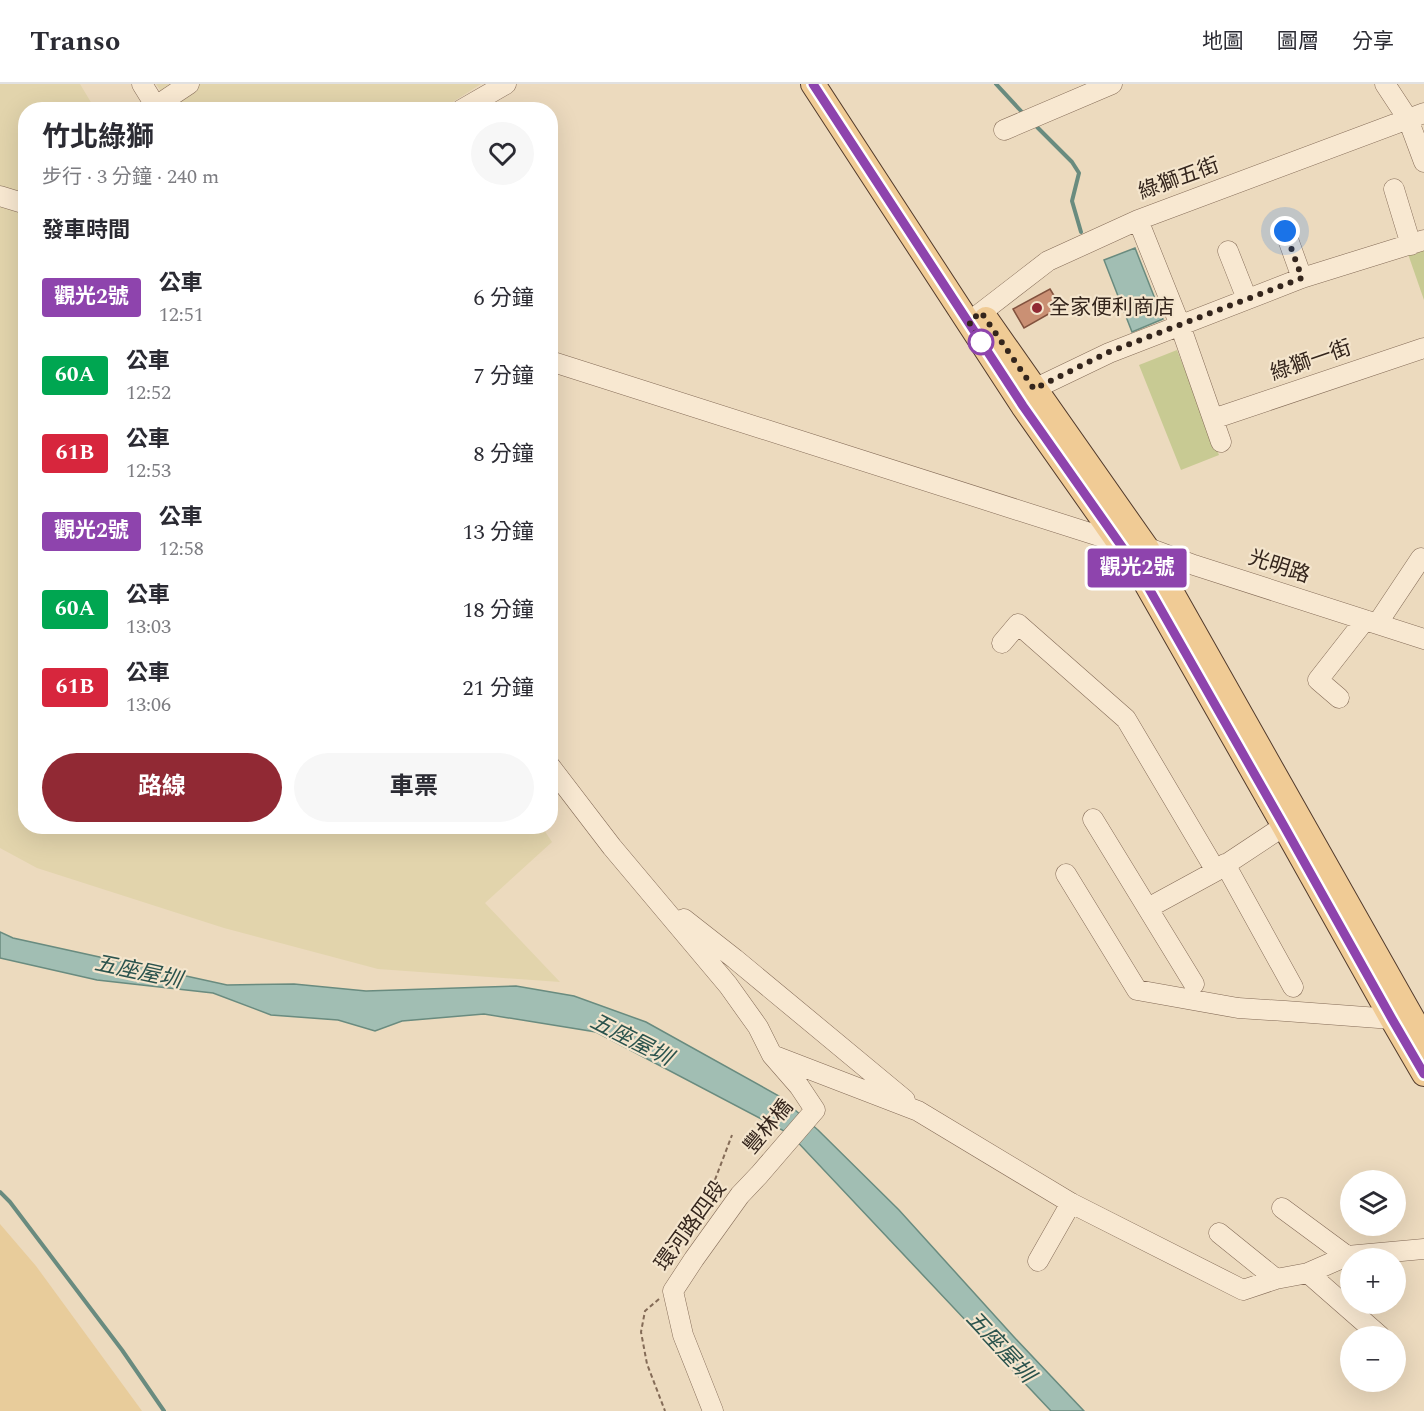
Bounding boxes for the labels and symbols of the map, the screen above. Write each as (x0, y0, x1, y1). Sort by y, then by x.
street label: 綠獅五街 (1134, 150, 1224, 208)
your location (1270, 216, 1300, 246)
place label: 全家便利商店 (1049, 292, 1175, 324)
marker: 全家便利商店 (1030, 301, 1044, 315)
unlabelled marker (968, 329, 994, 355)
street label: 綠獅一街 (1266, 332, 1356, 390)
street label: 光明路 (1244, 542, 1314, 592)
line badge: 觀光2號 (1095, 548, 1179, 588)
water label: 五座屋圳 (92, 947, 187, 998)
water label: 五座屋圳 (584, 1005, 680, 1076)
street label: 豐林橋 (736, 1093, 802, 1161)
street label: 環河路四段 (647, 1174, 735, 1278)
water label: 五座屋圳 (958, 1304, 1044, 1393)

